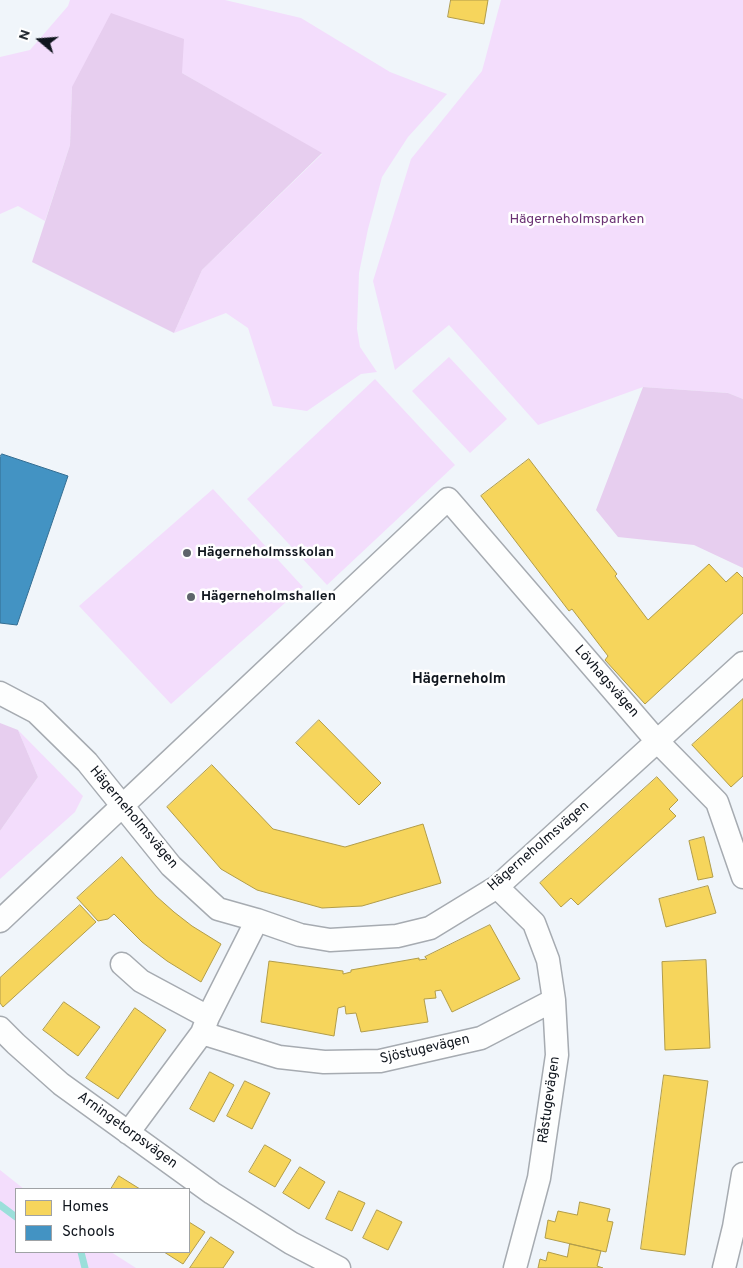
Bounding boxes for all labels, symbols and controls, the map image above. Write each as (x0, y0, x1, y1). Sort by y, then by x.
north arrow (15, 15, 65, 65)
text: N (16, 28, 35, 43)
park label: Hägerneholmsparken (510, 212, 644, 228)
place label: Hägerneholmsskolan (197, 545, 334, 561)
marker: Hägerneholmsskolan (181, 547, 193, 559)
place label: Hägerneholmshallen (201, 589, 336, 605)
marker: Hägerneholmshallen (185, 591, 197, 603)
street label: Lövhagsvägen (570, 643, 642, 721)
district label: Hägerneholm (412, 671, 506, 689)
street label: Hägerneholmsvägen (85, 763, 181, 873)
street label: Hägerneholmsvägen (485, 798, 593, 896)
street label: Sjöstugevägen (379, 1032, 471, 1068)
street label: Råstugevägen (536, 1055, 564, 1145)
street label: Arningetorpsvägen (74, 1089, 180, 1173)
legend (15, 1188, 190, 1253)
text: Homes (62, 1198, 109, 1217)
text: Schools (62, 1223, 115, 1242)

